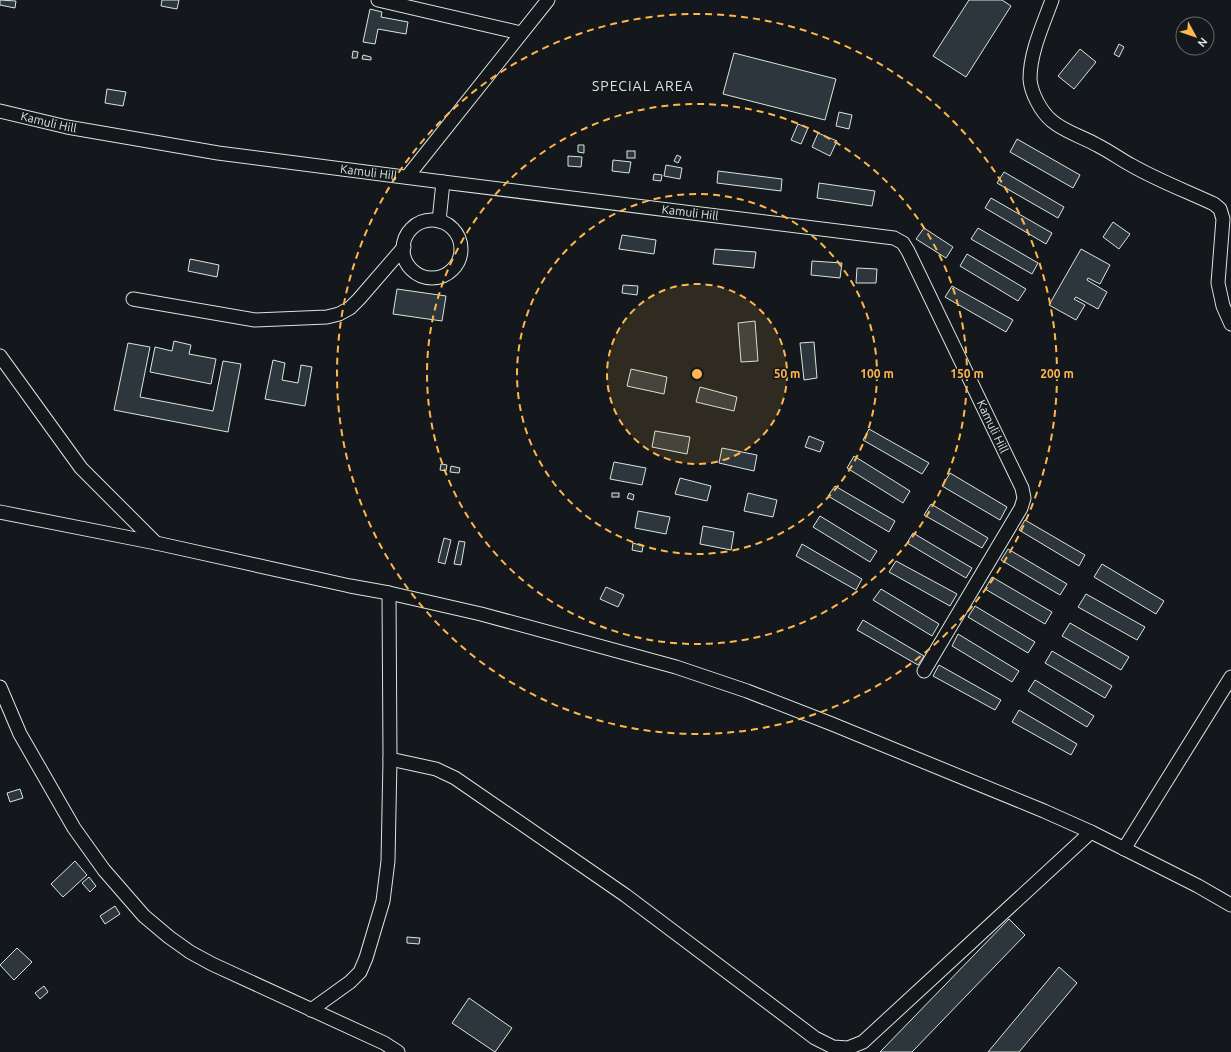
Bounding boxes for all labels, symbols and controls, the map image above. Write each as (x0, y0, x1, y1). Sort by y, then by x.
north arrow (1175, 16, 1215, 56)
text: N (1195, 35, 1210, 49)
district label: SPECIAL AREA (592, 78, 694, 94)
street label: Kamuli Hill (19, 109, 78, 135)
street label: Kamuli Hill (340, 162, 398, 182)
street label: Kamuli Hill (661, 202, 719, 222)
centre of rings (690, 367, 704, 381)
text: 50 m (774, 367, 800, 380)
text: 100 m (860, 367, 894, 380)
text: 150 m (950, 367, 984, 380)
text: 200 m (1040, 367, 1074, 380)
street label: Kamuli Hill (975, 398, 1011, 455)

